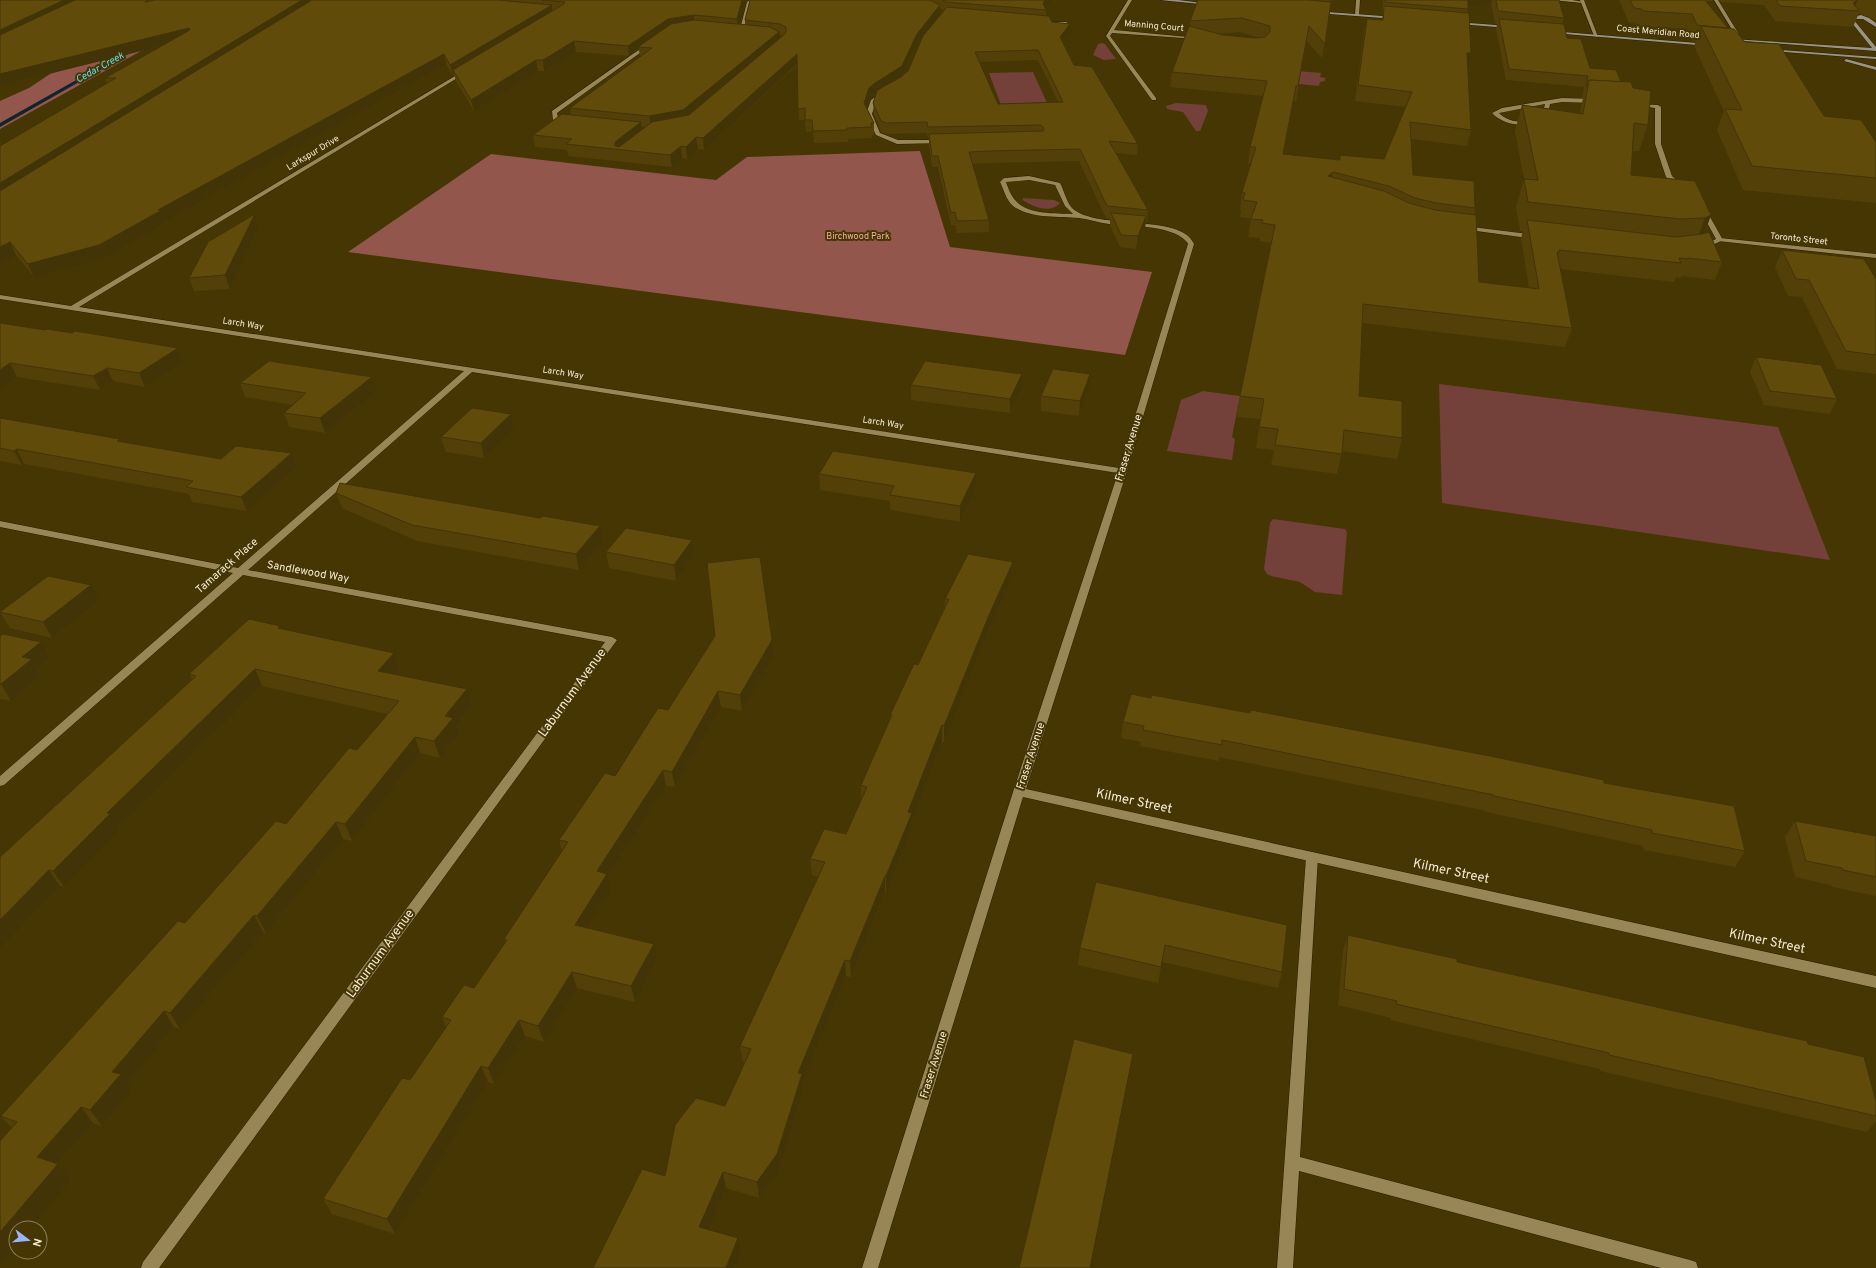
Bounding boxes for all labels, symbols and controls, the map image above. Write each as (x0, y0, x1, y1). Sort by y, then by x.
street label: Manning Court (1124, 18, 1184, 34)
street label: Coast Meridian Road (1616, 23, 1700, 41)
water label: Cedar Creek (74, 49, 127, 87)
street label: Larkspur Drive (285, 133, 341, 173)
park label: Birchwood Park (826, 231, 890, 242)
street label: Toronto Street (1770, 231, 1828, 247)
street label: Larch Way (222, 315, 265, 333)
street label: Larch Way (542, 364, 585, 382)
street label: Fraser Avenue (1112, 413, 1146, 483)
street label: Larch Way (862, 414, 905, 432)
street label: Tamarack Place (193, 535, 261, 597)
street label: Sandlewood Way (266, 558, 350, 586)
street label: Laburnum Avenue (536, 646, 610, 740)
street label: Fraser Avenue (1014, 721, 1048, 791)
street label: Kilmer Street (1094, 786, 1174, 818)
street label: Kilmer Street (1411, 856, 1491, 888)
street label: Laburnum Avenue (344, 907, 418, 1001)
street label: Kilmer Street (1727, 926, 1807, 958)
street label: Fraser Avenue (917, 1030, 951, 1100)
north arrow (8, 1220, 48, 1260)
text: N (29, 1237, 44, 1248)

